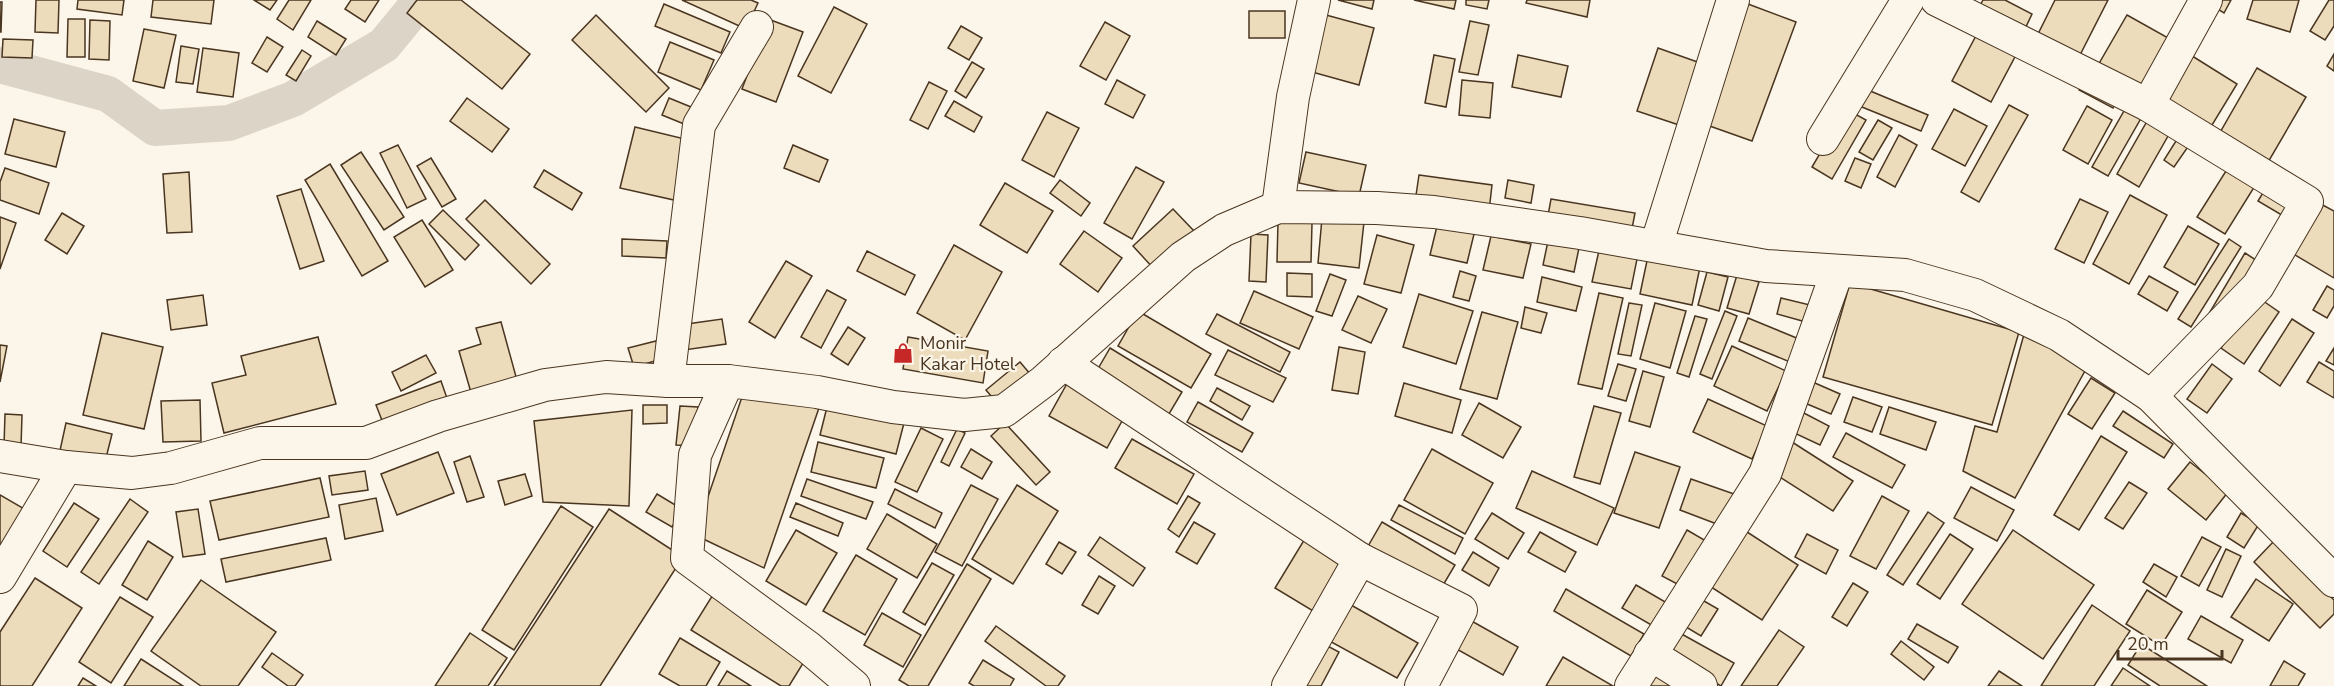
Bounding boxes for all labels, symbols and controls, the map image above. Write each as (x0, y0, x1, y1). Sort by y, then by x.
place label: Monir Kakar Hotel (920, 331, 1016, 376)
shop icon: Monir Kakar Hotel (891, 341, 915, 365)
scale bar (2118, 623, 2222, 661)
text: 20 m (2127, 632, 2169, 656)

